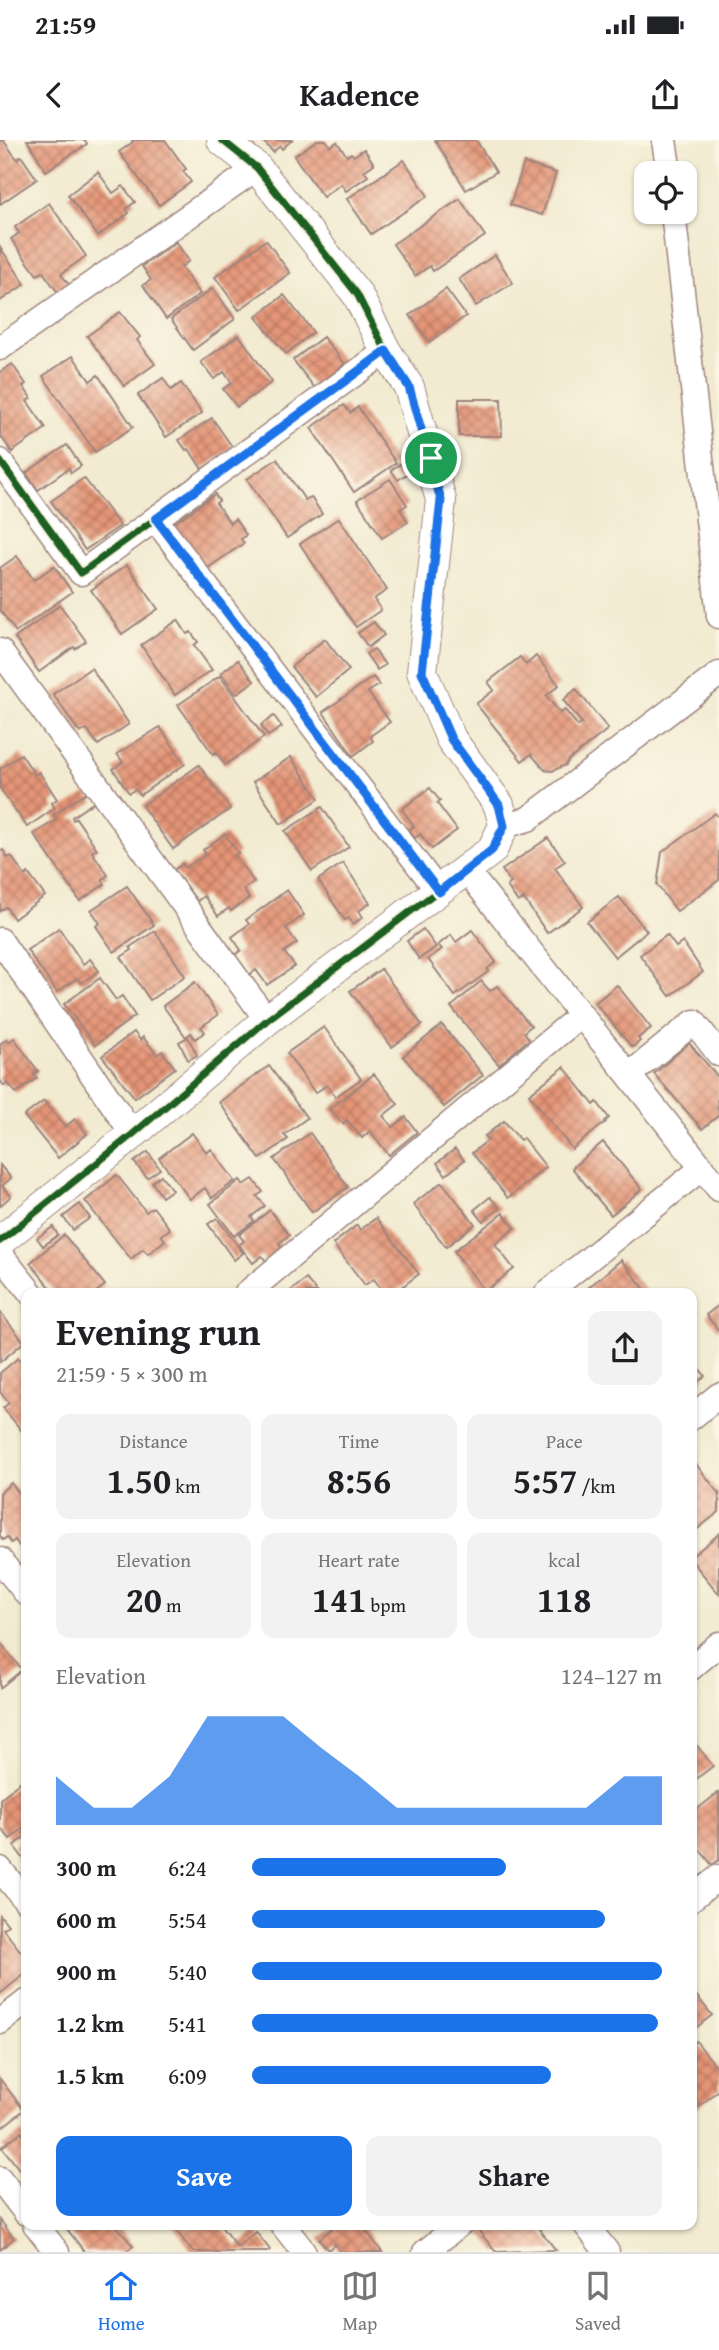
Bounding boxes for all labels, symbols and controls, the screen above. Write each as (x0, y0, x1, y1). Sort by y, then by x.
text: 21:59 (35, 5, 96, 44)
text: Kadence (299, 71, 420, 118)
icon: back (35, 76, 73, 114)
icon: share (646, 76, 684, 114)
map controls (634, 161, 697, 224)
button: locate (634, 161, 697, 224)
pin (401, 428, 461, 488)
icon: arrive (412, 439, 450, 477)
text: Evening run (56, 1303, 260, 1359)
button: share (588, 1311, 662, 1385)
text: 21:59 · 5 × 300 m (56, 1357, 208, 1390)
text: Distance (120, 1427, 188, 1455)
text: Time (339, 1427, 379, 1455)
text: Pace (546, 1427, 583, 1455)
text: 1.50 (107, 1455, 171, 1506)
text: 8:56 (327, 1455, 391, 1506)
text: 5:57 (513, 1455, 577, 1506)
text: km (171, 1472, 200, 1500)
text: /km (577, 1472, 616, 1500)
text: Elevation (116, 1546, 191, 1574)
text: Heart rate (318, 1546, 400, 1574)
text: kcal (548, 1546, 581, 1574)
text: 20 (126, 1574, 162, 1625)
text: 141 (312, 1574, 366, 1625)
text: 118 (537, 1574, 592, 1625)
text: m (162, 1591, 182, 1619)
text: bpm (366, 1591, 406, 1619)
text: Elevation (56, 1659, 146, 1692)
text: 124–127 m (561, 1659, 662, 1692)
text: 300 m (56, 1851, 117, 1884)
text: 6:24 (168, 1851, 207, 1884)
text: 600 m (56, 1903, 117, 1936)
text: 5:54 (168, 1903, 207, 1936)
text: 900 m (56, 1955, 117, 1988)
text: 5:40 (168, 1955, 207, 1988)
text: 1.2 km (56, 2007, 124, 2040)
text: 5:41 (168, 2007, 207, 2040)
text: 1.5 km (56, 2059, 124, 2092)
text: 6:09 (168, 2059, 207, 2092)
button: Save (56, 2136, 352, 2216)
button: Share (366, 2136, 662, 2216)
tab: Home (98, 2267, 145, 2337)
tab: Map (341, 2267, 379, 2337)
tab: Saved (575, 2267, 621, 2337)

